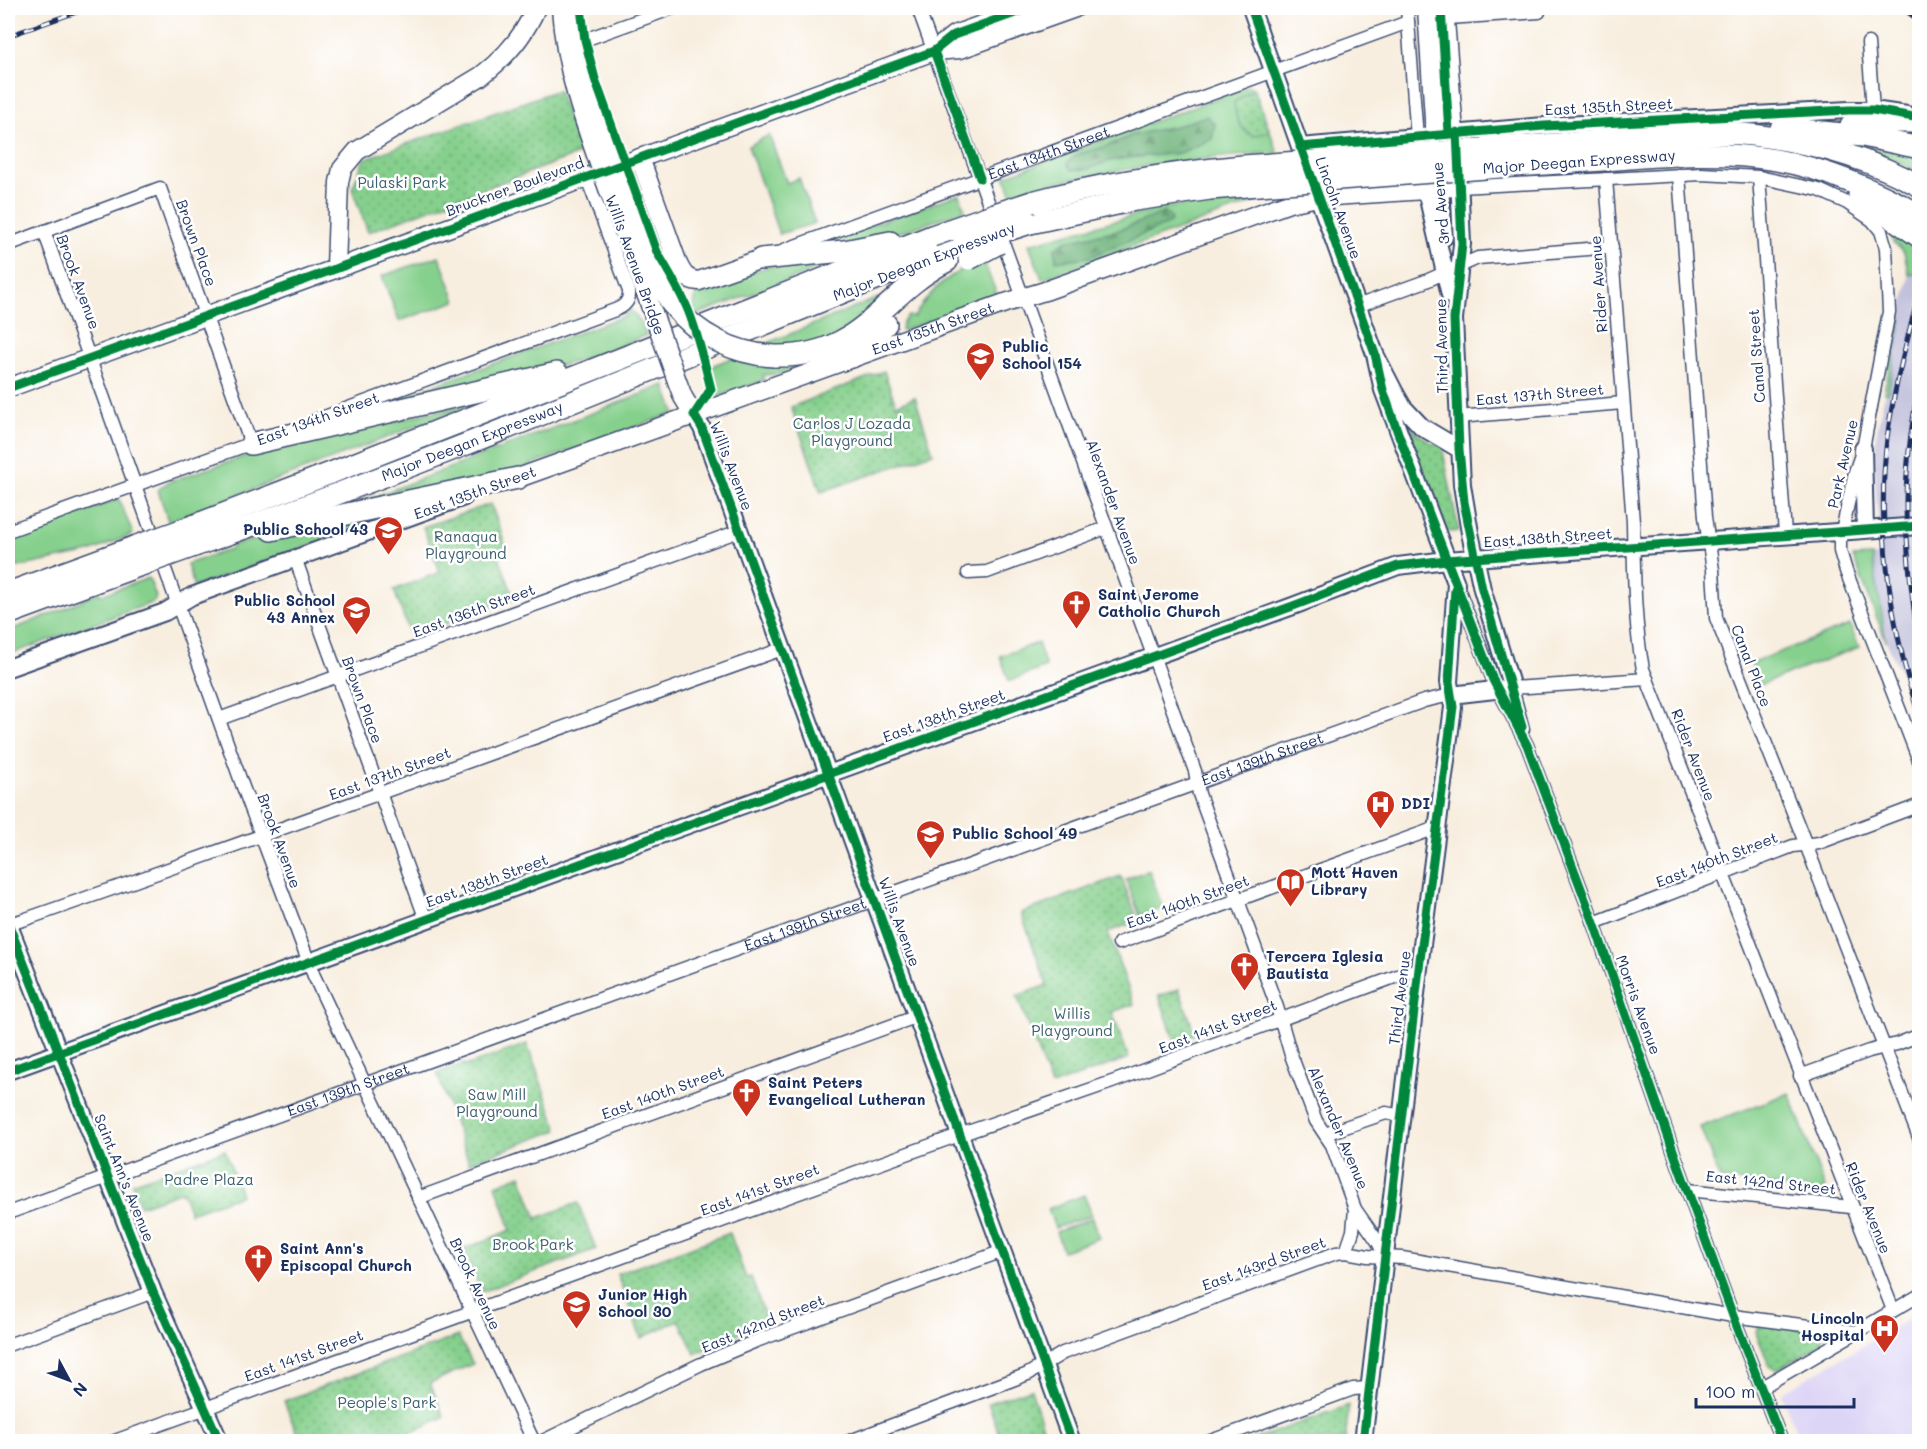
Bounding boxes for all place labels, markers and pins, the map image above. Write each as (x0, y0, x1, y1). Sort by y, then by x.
place label: Public School 154 (1002, 336, 1082, 373)
school or university icon: Public School 154 (965, 340, 997, 382)
school or university icon: Public School 43 (373, 514, 405, 556)
place label: Public School 43 (243, 519, 368, 539)
place label: Saint Jerome Catholic Church (1098, 584, 1221, 621)
church icon: Saint Jerome Catholic Church (1061, 588, 1093, 630)
place label: Public School 43 Annex (234, 590, 335, 627)
school or university icon: Public School 43 Annex (340, 594, 372, 636)
hospital icon: DDI (1364, 788, 1396, 830)
place label: DDI (1401, 793, 1431, 813)
school or university icon: Public School 49 (915, 818, 947, 860)
place label: Public School 49 (952, 823, 1077, 843)
place label: Mott Haven Library (1311, 862, 1398, 899)
library icon: Mott Haven Library (1274, 866, 1306, 908)
place label: Tercera Iglesia Bautista (1266, 946, 1383, 983)
church icon: Tercera Iglesia Bautista (1229, 950, 1261, 992)
place label: Saint Peters Evangelical Lutheran (768, 1072, 925, 1109)
church icon: Saint Peters Evangelical Lutheran (731, 1076, 763, 1118)
place label: Saint Ann's Episcopal Church (280, 1238, 412, 1275)
church icon: Saint Ann's Episcopal Church (243, 1242, 275, 1284)
place label: Junior High School 30 (598, 1284, 688, 1321)
school or university icon: Junior High School 30 (561, 1288, 593, 1330)
place label: Lincoln Hospital (1801, 1308, 1864, 1345)
hospital icon: Lincoln Hospital (1869, 1312, 1901, 1354)

